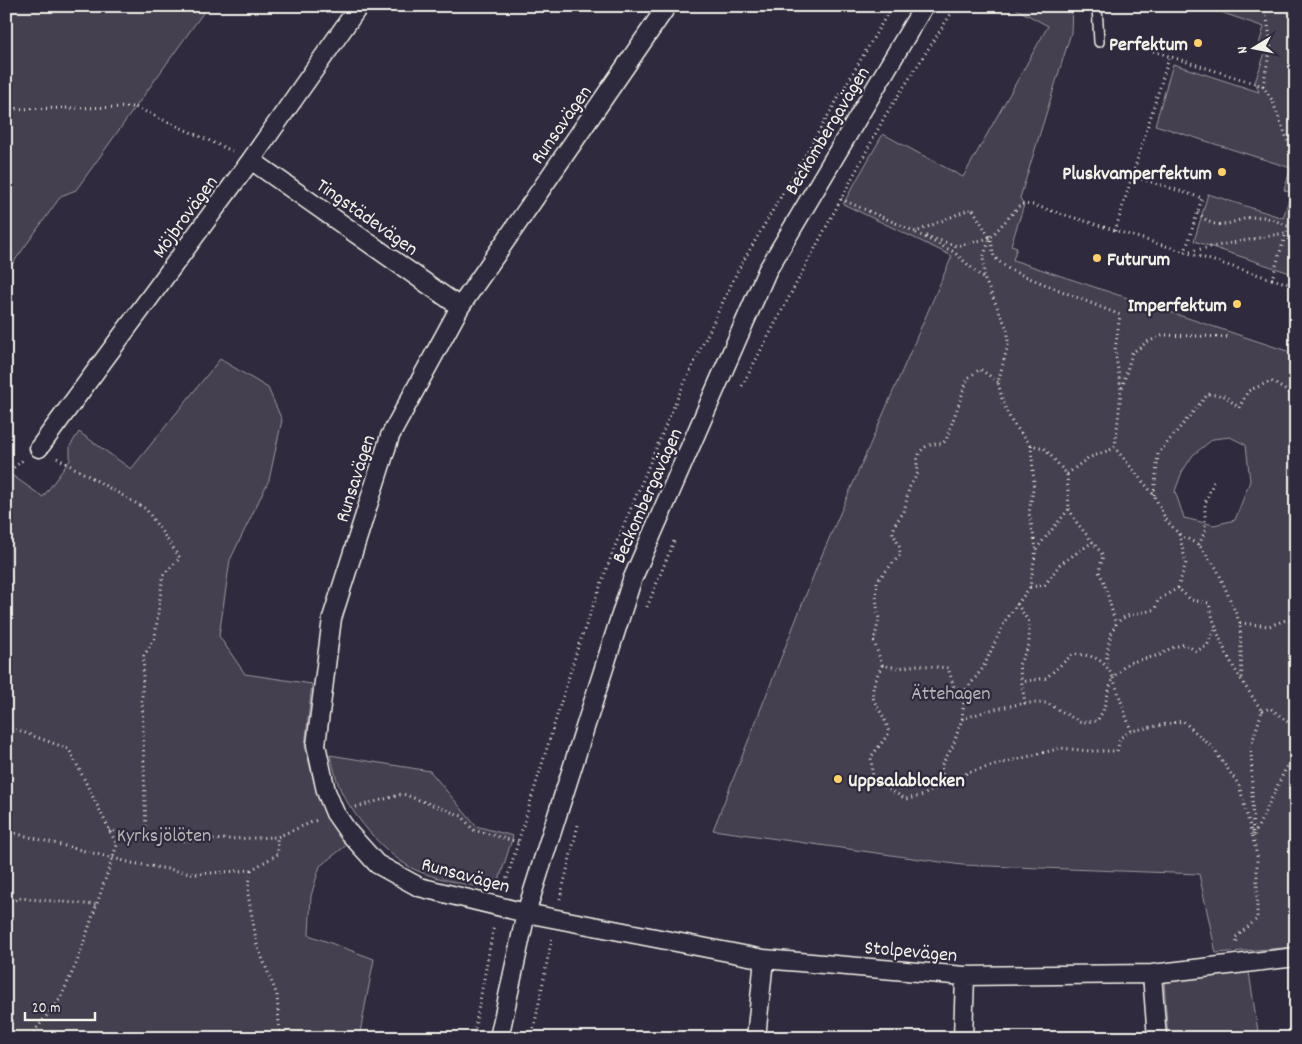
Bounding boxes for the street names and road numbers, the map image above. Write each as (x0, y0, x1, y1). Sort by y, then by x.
street label: Beckombergavägen (779, 62, 878, 201)
street label: Runsavägen (525, 81, 600, 171)
street label: Möjbrovägen (147, 171, 226, 265)
street label: Tingstädevägen (310, 173, 423, 264)
street label: Beckombergavägen (606, 424, 691, 568)
street label: Runsavägen (330, 432, 384, 526)
street label: Runsavägen (418, 852, 513, 902)
street label: Stolpevägen (863, 935, 958, 971)

